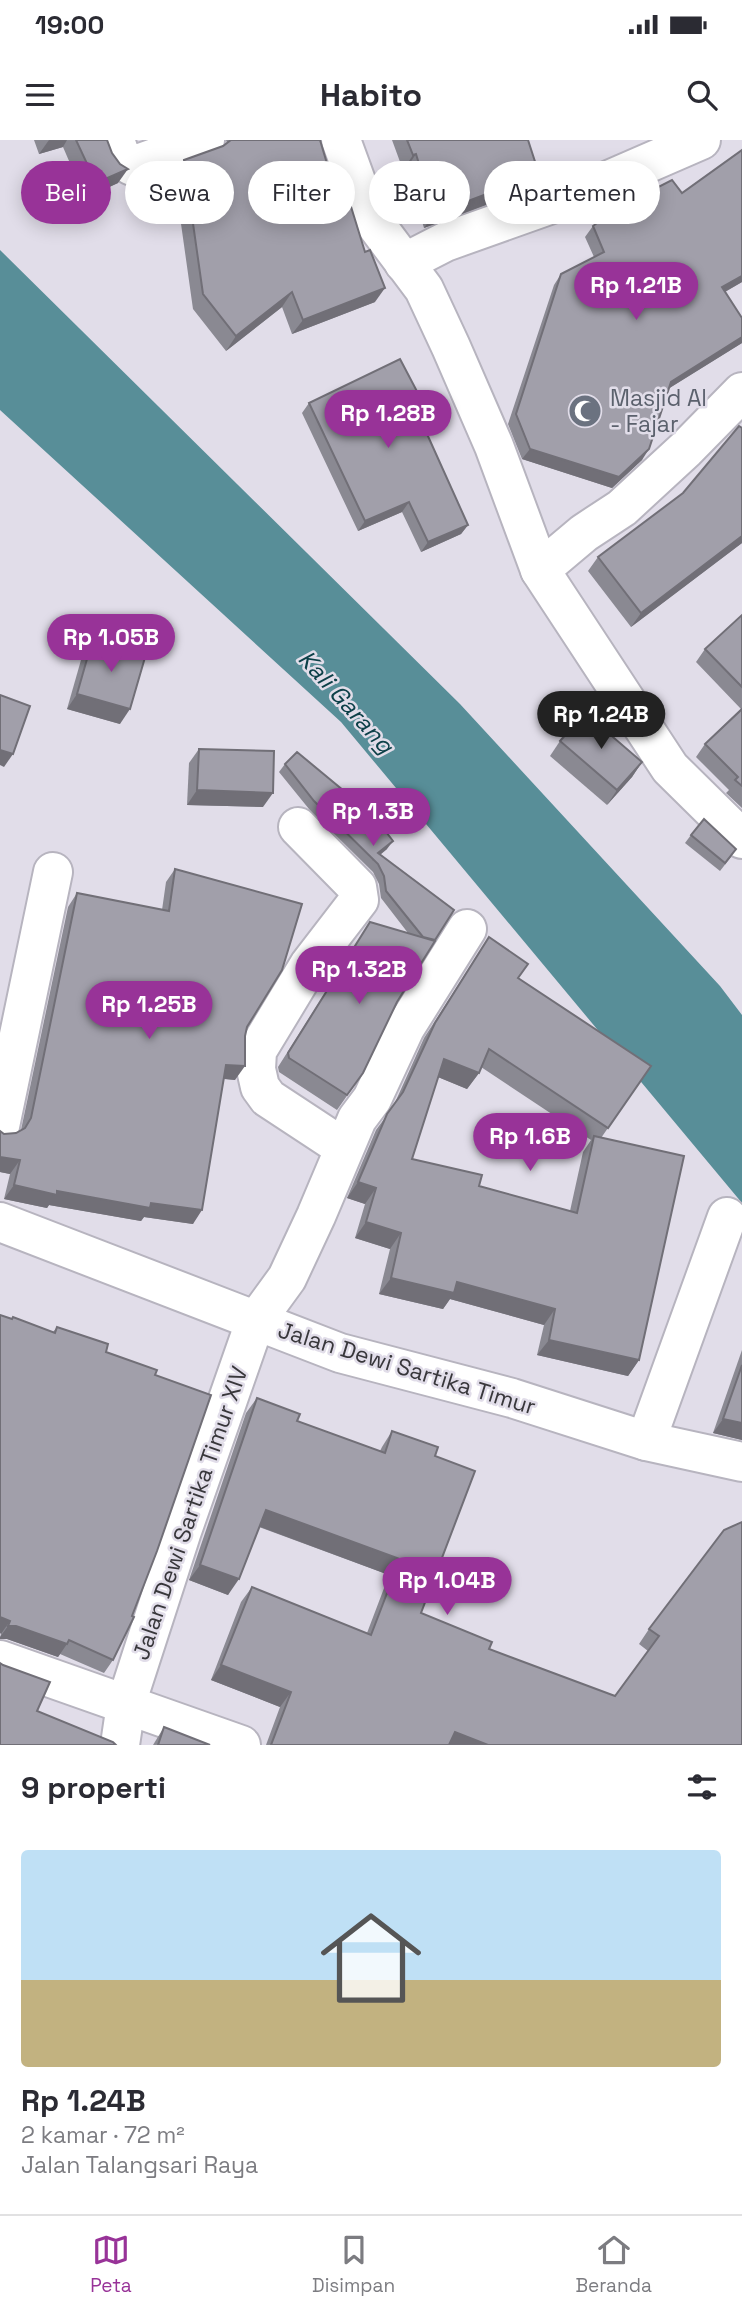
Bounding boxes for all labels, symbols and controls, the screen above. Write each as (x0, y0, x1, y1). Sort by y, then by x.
text: 19:00 (35, 8, 104, 42)
text: Habito (320, 75, 422, 115)
icon: menu (21, 76, 59, 114)
icon: search (683, 76, 721, 114)
chip: Beli (21, 161, 111, 224)
chip: Sewa (125, 161, 234, 224)
chip: Filter (248, 161, 355, 224)
chip: Baru (369, 161, 470, 224)
chip: Apartemen (484, 161, 660, 224)
pin: Rp 1.21B (564, 262, 708, 322)
text: Rp 1.21B (590, 270, 682, 300)
place label: Masjid Al - Fajar (610, 383, 707, 439)
pin: Rp 1.28B (316, 390, 460, 450)
mosque icon: Masjid Al - Fajar (566, 392, 604, 430)
text: Rp 1.28B (340, 398, 436, 428)
pin: Rp 1.05B (39, 615, 183, 674)
text: Rp 1.05B (63, 622, 159, 652)
water label: Kali Garang (292, 644, 402, 761)
pin: Rp 1.24B (529, 692, 673, 751)
text: Rp 1.24B (553, 699, 649, 729)
pin: Rp 1.3B (308, 788, 438, 848)
text: Rp 1.3B (332, 796, 414, 826)
pin: Rp 1.32B (287, 946, 431, 1006)
text: Rp 1.32B (311, 954, 407, 984)
pin: Rp 1.25B (77, 982, 221, 1041)
text: Rp 1.25B (101, 989, 197, 1019)
pin: Rp 1.6B (465, 1114, 595, 1173)
text: Rp 1.6B (489, 1121, 571, 1151)
street label: Jalan Dewi Sartika Timur (275, 1314, 539, 1422)
street label: Jalan Dewi Sartika Timur XIV (126, 1362, 254, 1664)
pin: Rp 1.04B (375, 1558, 519, 1617)
text: Rp 1.04B (399, 1565, 495, 1595)
text: 9 properti (21, 1768, 166, 1807)
icon: filters (683, 1768, 721, 1806)
icon: home (308, 1895, 434, 2021)
text: Rp 1.24B (21, 2081, 146, 2120)
text: 2 kamar · 72 m² (21, 2120, 185, 2150)
text: Jalan Talangsari Raya (21, 2150, 258, 2180)
tab: Peta (90, 2231, 132, 2298)
tab: Disimpan (312, 2231, 395, 2298)
tab: Beranda (575, 2231, 652, 2298)

